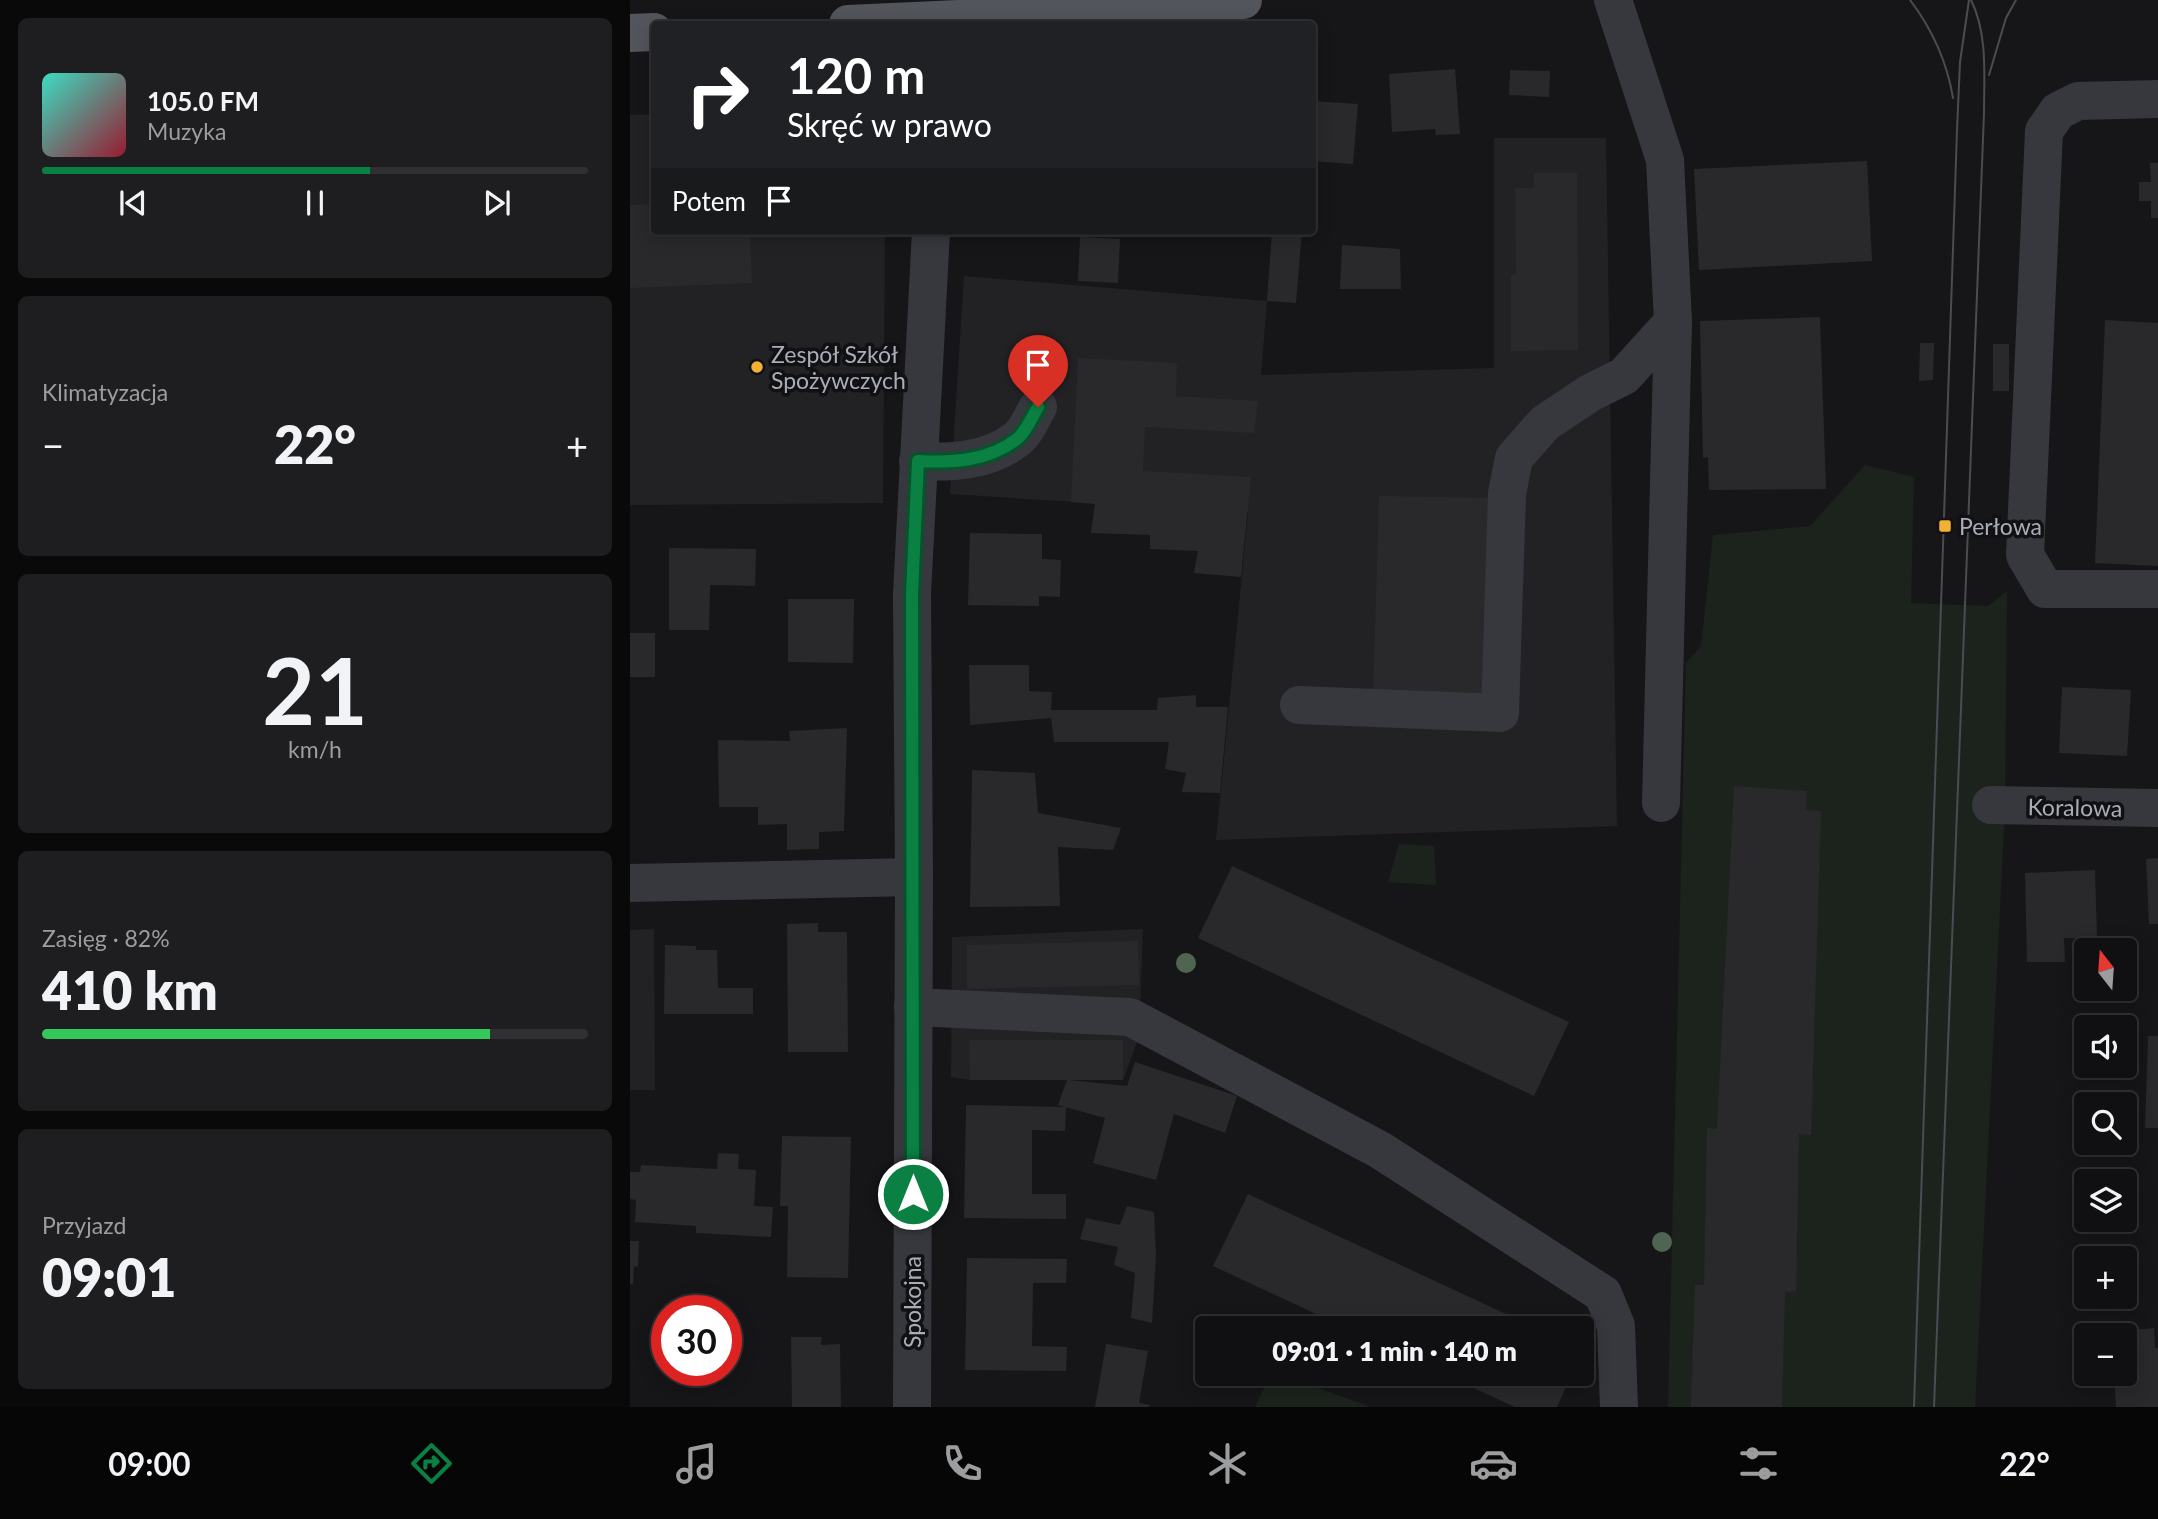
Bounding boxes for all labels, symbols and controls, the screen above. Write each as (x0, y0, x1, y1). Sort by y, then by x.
text: 120 m (787, 46, 925, 104)
icon: right (672, 49, 763, 140)
text: 105.0 FM (147, 85, 259, 117)
text: Skręć w prawo (787, 105, 992, 144)
text: Muzyka (147, 117, 226, 145)
icon: arrive (760, 182, 798, 220)
icon: previous (114, 184, 152, 222)
icon: pause (296, 184, 334, 222)
icon: next (478, 184, 516, 222)
text: Potem (672, 185, 746, 217)
pin (1008, 335, 1068, 407)
place label: Zespół Szkół Spożywczych (771, 340, 906, 394)
icon: arrive (1019, 346, 1057, 384)
marker: Zespół Szkół Spożywczych (749, 359, 765, 375)
text: Klimatyzacja (42, 378, 168, 406)
text: 22° (274, 413, 356, 475)
text: − (42, 422, 64, 468)
text: + (566, 422, 588, 468)
place label: Perłowa (1959, 512, 2042, 540)
marker: Perłowa (1937, 518, 1953, 534)
text: 21 (262, 635, 368, 744)
text: km/h (288, 735, 342, 763)
street label: Koralowa (2027, 792, 2123, 822)
text: Zasięg · 82% (42, 924, 170, 952)
north arrow (2074, 938, 2137, 1001)
map controls (2074, 938, 2137, 1386)
text: 410 km (42, 959, 218, 1021)
button: sound (2074, 1015, 2137, 1078)
button: search (2074, 1092, 2137, 1155)
position arrow (876, 1157, 950, 1231)
button: layers (2074, 1169, 2137, 1232)
text: Przyjazd (42, 1211, 126, 1239)
text: 09:01 (42, 1246, 176, 1308)
button: + (2074, 1246, 2137, 1309)
street label: Spokojna (898, 1256, 926, 1348)
speed limit sign: 30 (651, 1295, 742, 1386)
button: − (2074, 1323, 2137, 1386)
text: 09:01 · 1 min · 140 m (1272, 1335, 1517, 1367)
icon: directions (407, 1439, 456, 1488)
icon: music (672, 1439, 721, 1488)
icon: phone (938, 1439, 987, 1488)
icon: climate (1203, 1439, 1252, 1488)
icon: car (1469, 1439, 1518, 1488)
icon: filters (1734, 1439, 1783, 1488)
text: 09:00 (108, 1444, 191, 1483)
text: 22° (1999, 1444, 2050, 1483)

